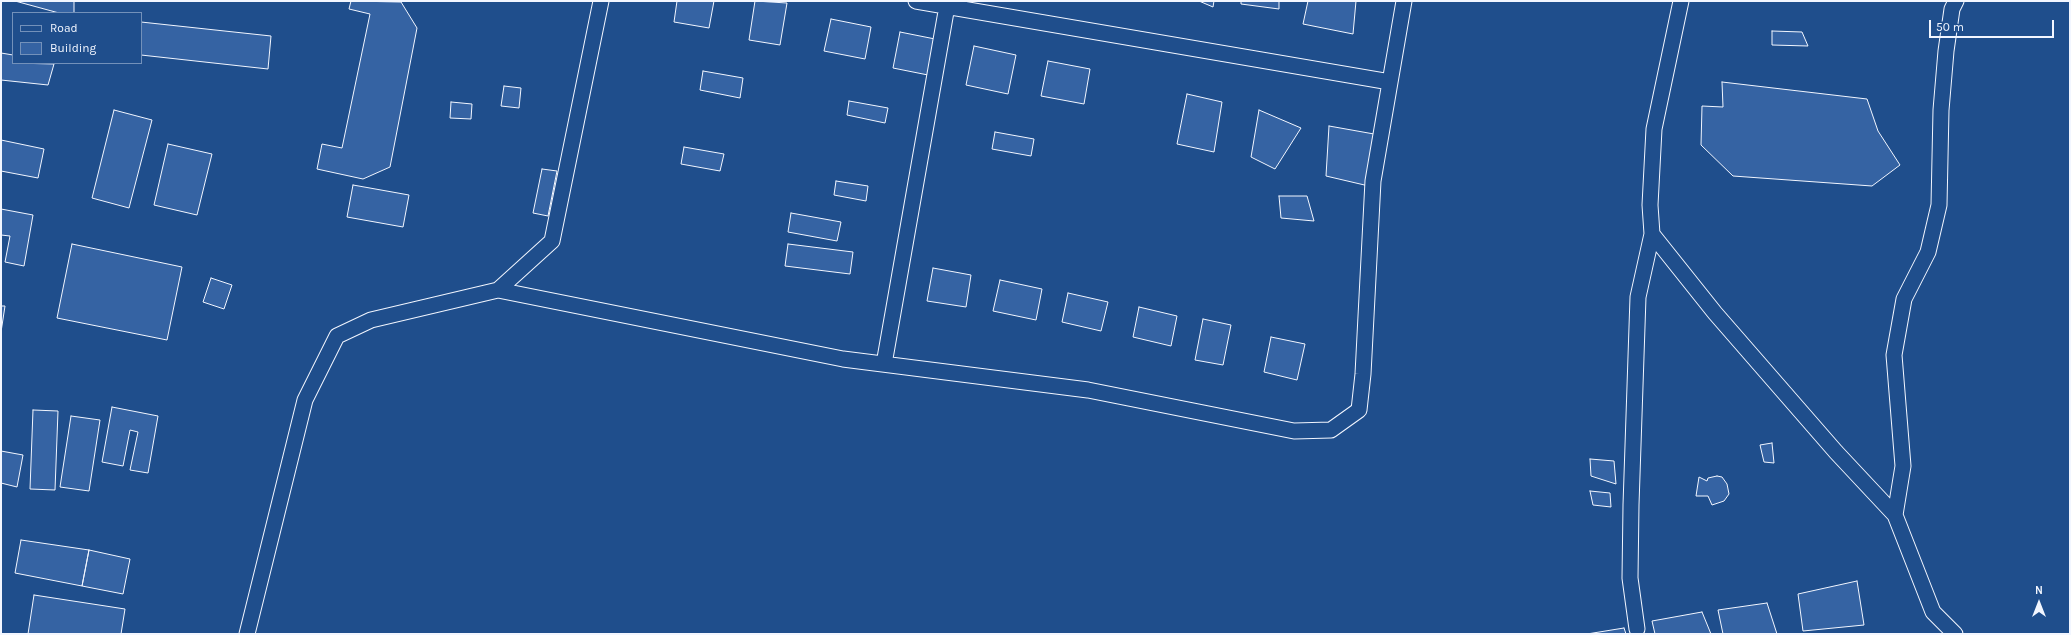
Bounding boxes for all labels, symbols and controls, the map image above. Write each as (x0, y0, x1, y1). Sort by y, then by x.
legend (12, 12, 142, 64)
scale bar (1931, 12, 2056, 38)
text: 50 m (1936, 20, 1964, 34)
text: Road (50, 21, 78, 35)
text: Building (50, 41, 96, 55)
north arrow (2019, 583, 2059, 623)
text: N (2035, 584, 2043, 597)

